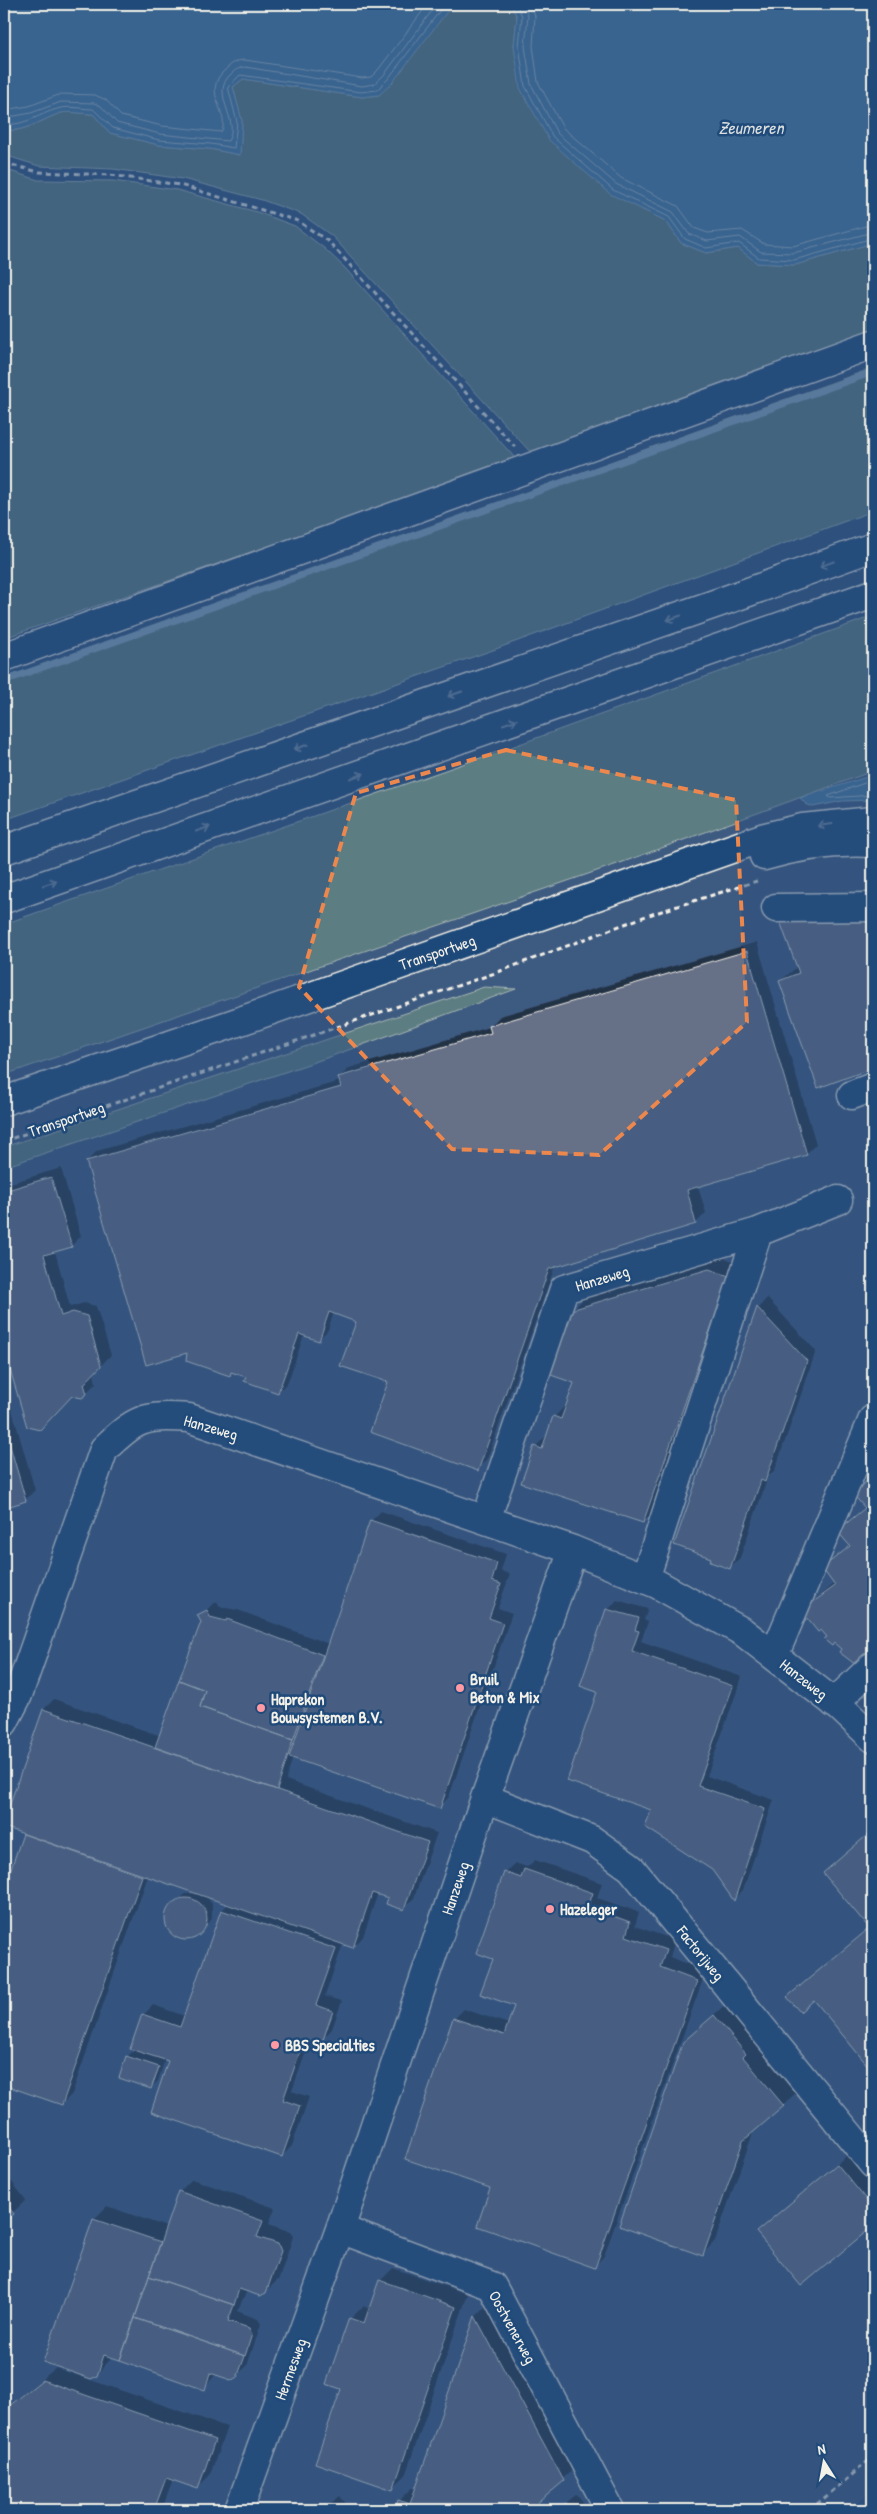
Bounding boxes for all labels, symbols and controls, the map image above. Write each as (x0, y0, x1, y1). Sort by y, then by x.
water label: Zeumeren (718, 115, 785, 140)
one-way arrow (820, 560, 836, 569)
one-way arrow (667, 614, 683, 623)
one-way arrow (447, 690, 463, 699)
one-way arrow (502, 717, 517, 726)
one-way arrow (294, 743, 309, 752)
one-way arrow (348, 771, 364, 780)
one-way arrow (817, 820, 833, 830)
one-way arrow (195, 824, 210, 833)
one-way arrow (42, 878, 57, 887)
street label: Transportweg (396, 929, 478, 975)
street label: Transportweg (25, 1096, 107, 1142)
street label: Hanzeweg (572, 1259, 632, 1297)
street label: Hanzeweg (181, 1409, 241, 1445)
street label: Hanzeweg (776, 1653, 832, 1705)
place label: Bruil Beton & Mix (470, 1668, 540, 1708)
marker: Bruil Beton & Mix (454, 1682, 466, 1694)
place label: Haprekon Bouwsystemen B.V. (271, 1688, 382, 1729)
marker: Haprekon Bouwsystemen B.V. (255, 1702, 267, 1714)
street label: Hanzeweg (436, 1858, 474, 1918)
place label: Hazeleger (560, 1898, 618, 1921)
marker: Hazeleger (544, 1903, 556, 1915)
street label: Factorijweg (671, 1920, 730, 1985)
place label: BBS Specialties (285, 2034, 376, 2057)
marker: BBS Specialties (269, 2039, 281, 2051)
street label: Oostvenerweg (484, 2286, 542, 2368)
street label: Hermesweg (269, 2335, 311, 2403)
north arrow (800, 2436, 850, 2486)
text: N (816, 2439, 827, 2459)

